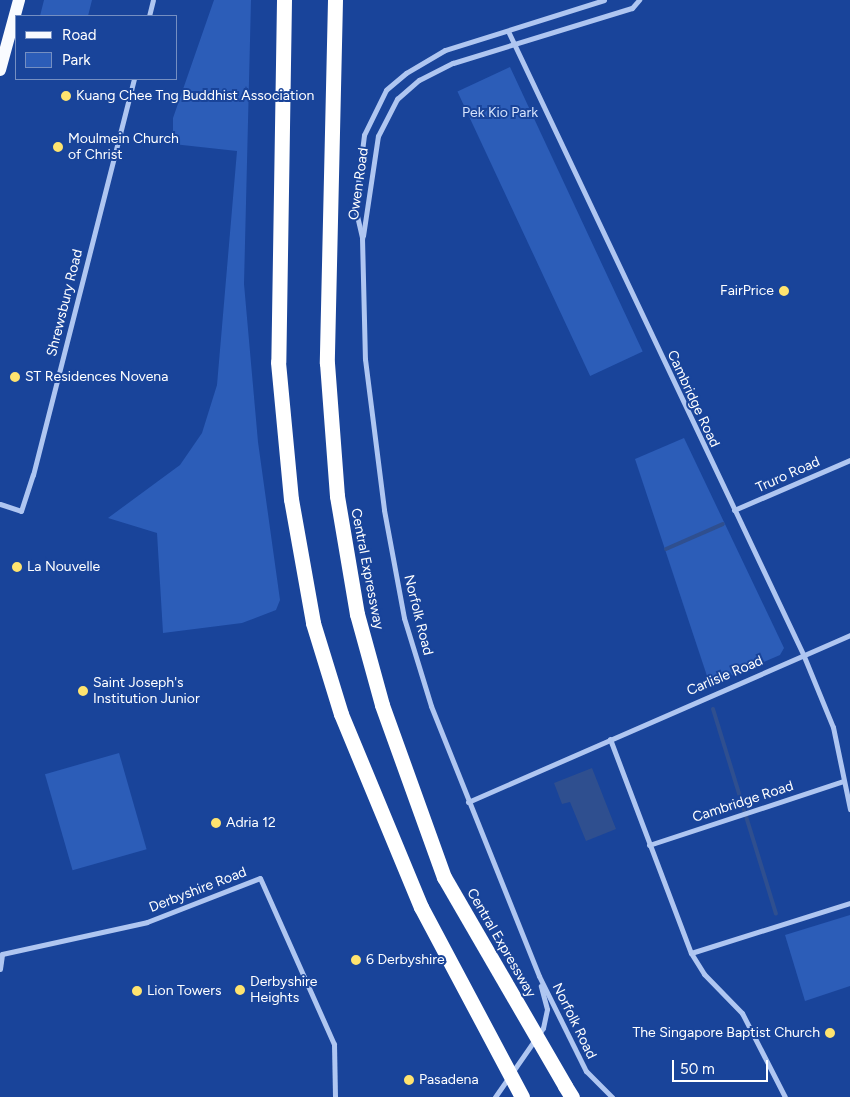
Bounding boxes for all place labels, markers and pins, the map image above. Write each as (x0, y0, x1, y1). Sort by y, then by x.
place label: Kuang Chee Tng Buddhist Association (76, 88, 314, 104)
marker: Kuang Chee Tng Buddhist Association (60, 90, 72, 102)
place label: Moulmein Church of Christ (68, 131, 179, 164)
marker: Moulmein Church of Christ (52, 141, 64, 153)
place label: FairPrice (720, 283, 774, 299)
marker: FairPrice (778, 285, 790, 297)
place label: ST Residences Novena (25, 369, 168, 385)
marker: ST Residences Novena (9, 371, 21, 383)
place label: La Nouvelle (27, 559, 100, 575)
marker: La Nouvelle (11, 561, 23, 573)
place label: Saint Joseph's Institution Junior (93, 675, 200, 708)
marker: Saint Joseph's Institution Junior (77, 685, 89, 697)
place label: Adria 12 (226, 815, 276, 831)
marker: Adria 12 (210, 817, 222, 829)
place label: 6 Derbyshire (366, 952, 445, 968)
marker: 6 Derbyshire (350, 954, 362, 966)
place label: Derbyshire Heights (250, 974, 317, 1006)
place label: Lion Towers (147, 983, 221, 999)
marker: Derbyshire Heights (234, 984, 246, 996)
marker: Lion Towers (131, 985, 143, 997)
place label: The Singapore Baptist Church (632, 1025, 820, 1041)
marker: The Singapore Baptist Church (824, 1027, 836, 1039)
place label: Pasadena (419, 1072, 479, 1088)
marker: Pasadena (403, 1074, 415, 1086)

